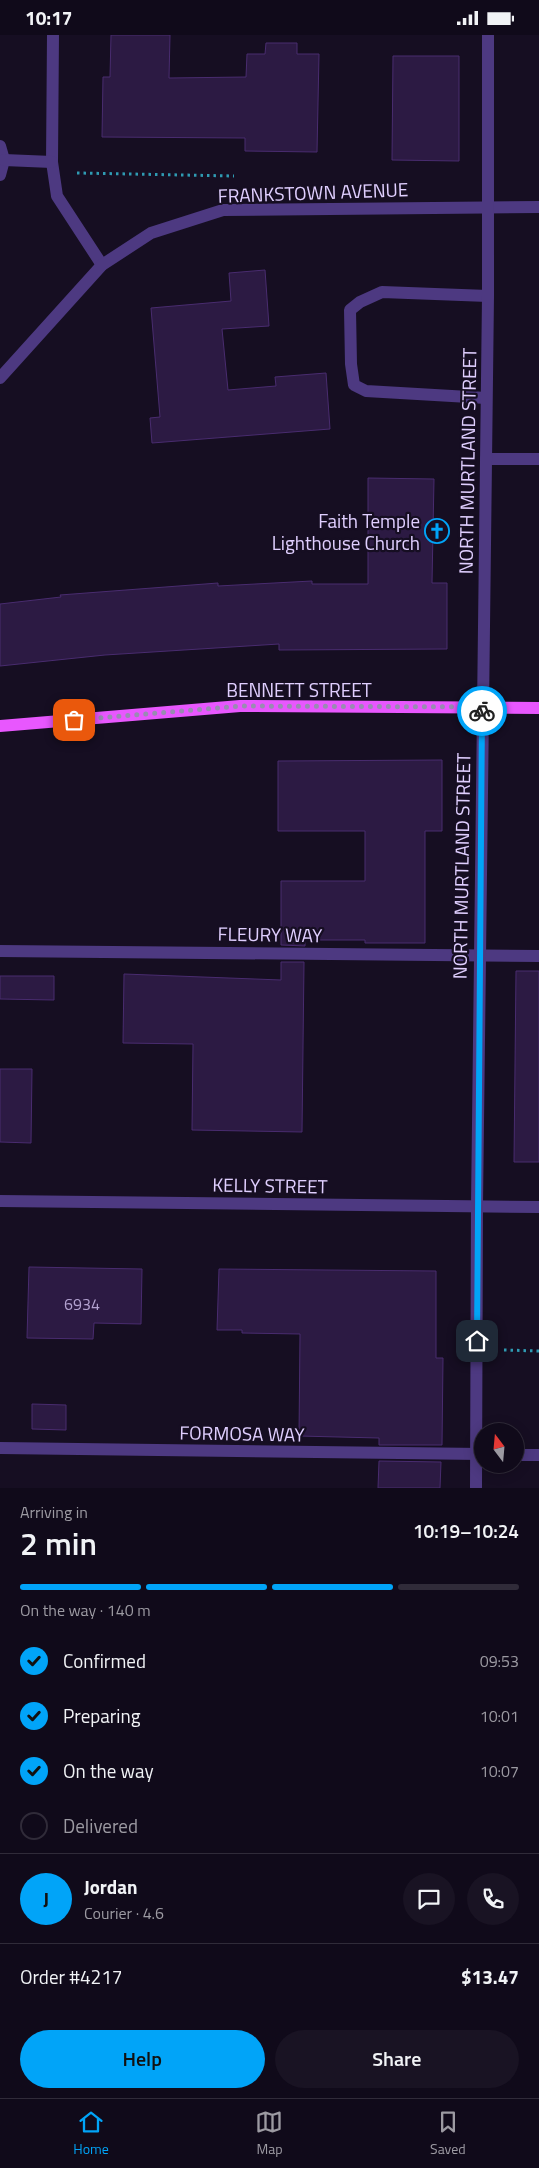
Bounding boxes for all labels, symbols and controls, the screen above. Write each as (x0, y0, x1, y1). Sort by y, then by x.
text: 10:17 (25, 3, 72, 32)
street label: FRANKSTOWN AVENUE (217, 174, 409, 210)
street label: NORTH MURTLAND STREET (451, 348, 483, 574)
place label: Faith Temple Lighthouse Church (272, 506, 420, 557)
church icon: Faith Temple Lighthouse Church (424, 518, 450, 544)
street label: BENNETT STREET (226, 675, 372, 704)
courier (457, 686, 507, 736)
icon: bike (468, 697, 496, 725)
pin (53, 699, 95, 741)
icon: bag (60, 706, 88, 734)
street label: NORTH MURTLAND STREET (445, 753, 477, 979)
street label: FLEURY WAY (217, 919, 323, 949)
street label: KELLY STREET (212, 1169, 328, 1201)
house number: 6934 (64, 1292, 100, 1316)
pin (456, 1320, 498, 1362)
icon: home (463, 1327, 491, 1355)
street label: FORMOSA WAY (179, 1417, 306, 1449)
north arrow (474, 1423, 524, 1473)
map controls (474, 1423, 524, 1473)
text: Arriving in (20, 1500, 88, 1524)
text: 10:19–10:24 (413, 1516, 519, 1545)
text: 2 min (20, 1519, 97, 1567)
text: On the way · 140 m (20, 1598, 151, 1622)
text: Confirmed (63, 1646, 146, 1675)
icon: check (20, 1647, 48, 1675)
text: 09:53 (480, 1649, 519, 1673)
text: Preparing (63, 1701, 140, 1730)
icon: check (20, 1702, 48, 1730)
text: 10:01 (480, 1704, 519, 1728)
text: On the way (63, 1756, 154, 1785)
icon: check (20, 1757, 48, 1785)
text: 10:07 (480, 1759, 519, 1783)
text: Delivered (63, 1811, 138, 1840)
text: Jordan (84, 1872, 137, 1901)
button: chat (403, 1873, 455, 1925)
button: phone (467, 1873, 519, 1925)
text: J (43, 1884, 49, 1913)
text: Courier · 4.6 (84, 1901, 164, 1925)
text: Order #4217 (20, 1962, 122, 1991)
text: $13.47 (461, 1962, 519, 1991)
button: Help (20, 2030, 265, 2088)
button: Share (275, 2030, 519, 2088)
tab: Home (73, 2108, 109, 2159)
tab: Map (255, 2108, 283, 2159)
tab: Saved (430, 2108, 466, 2159)

